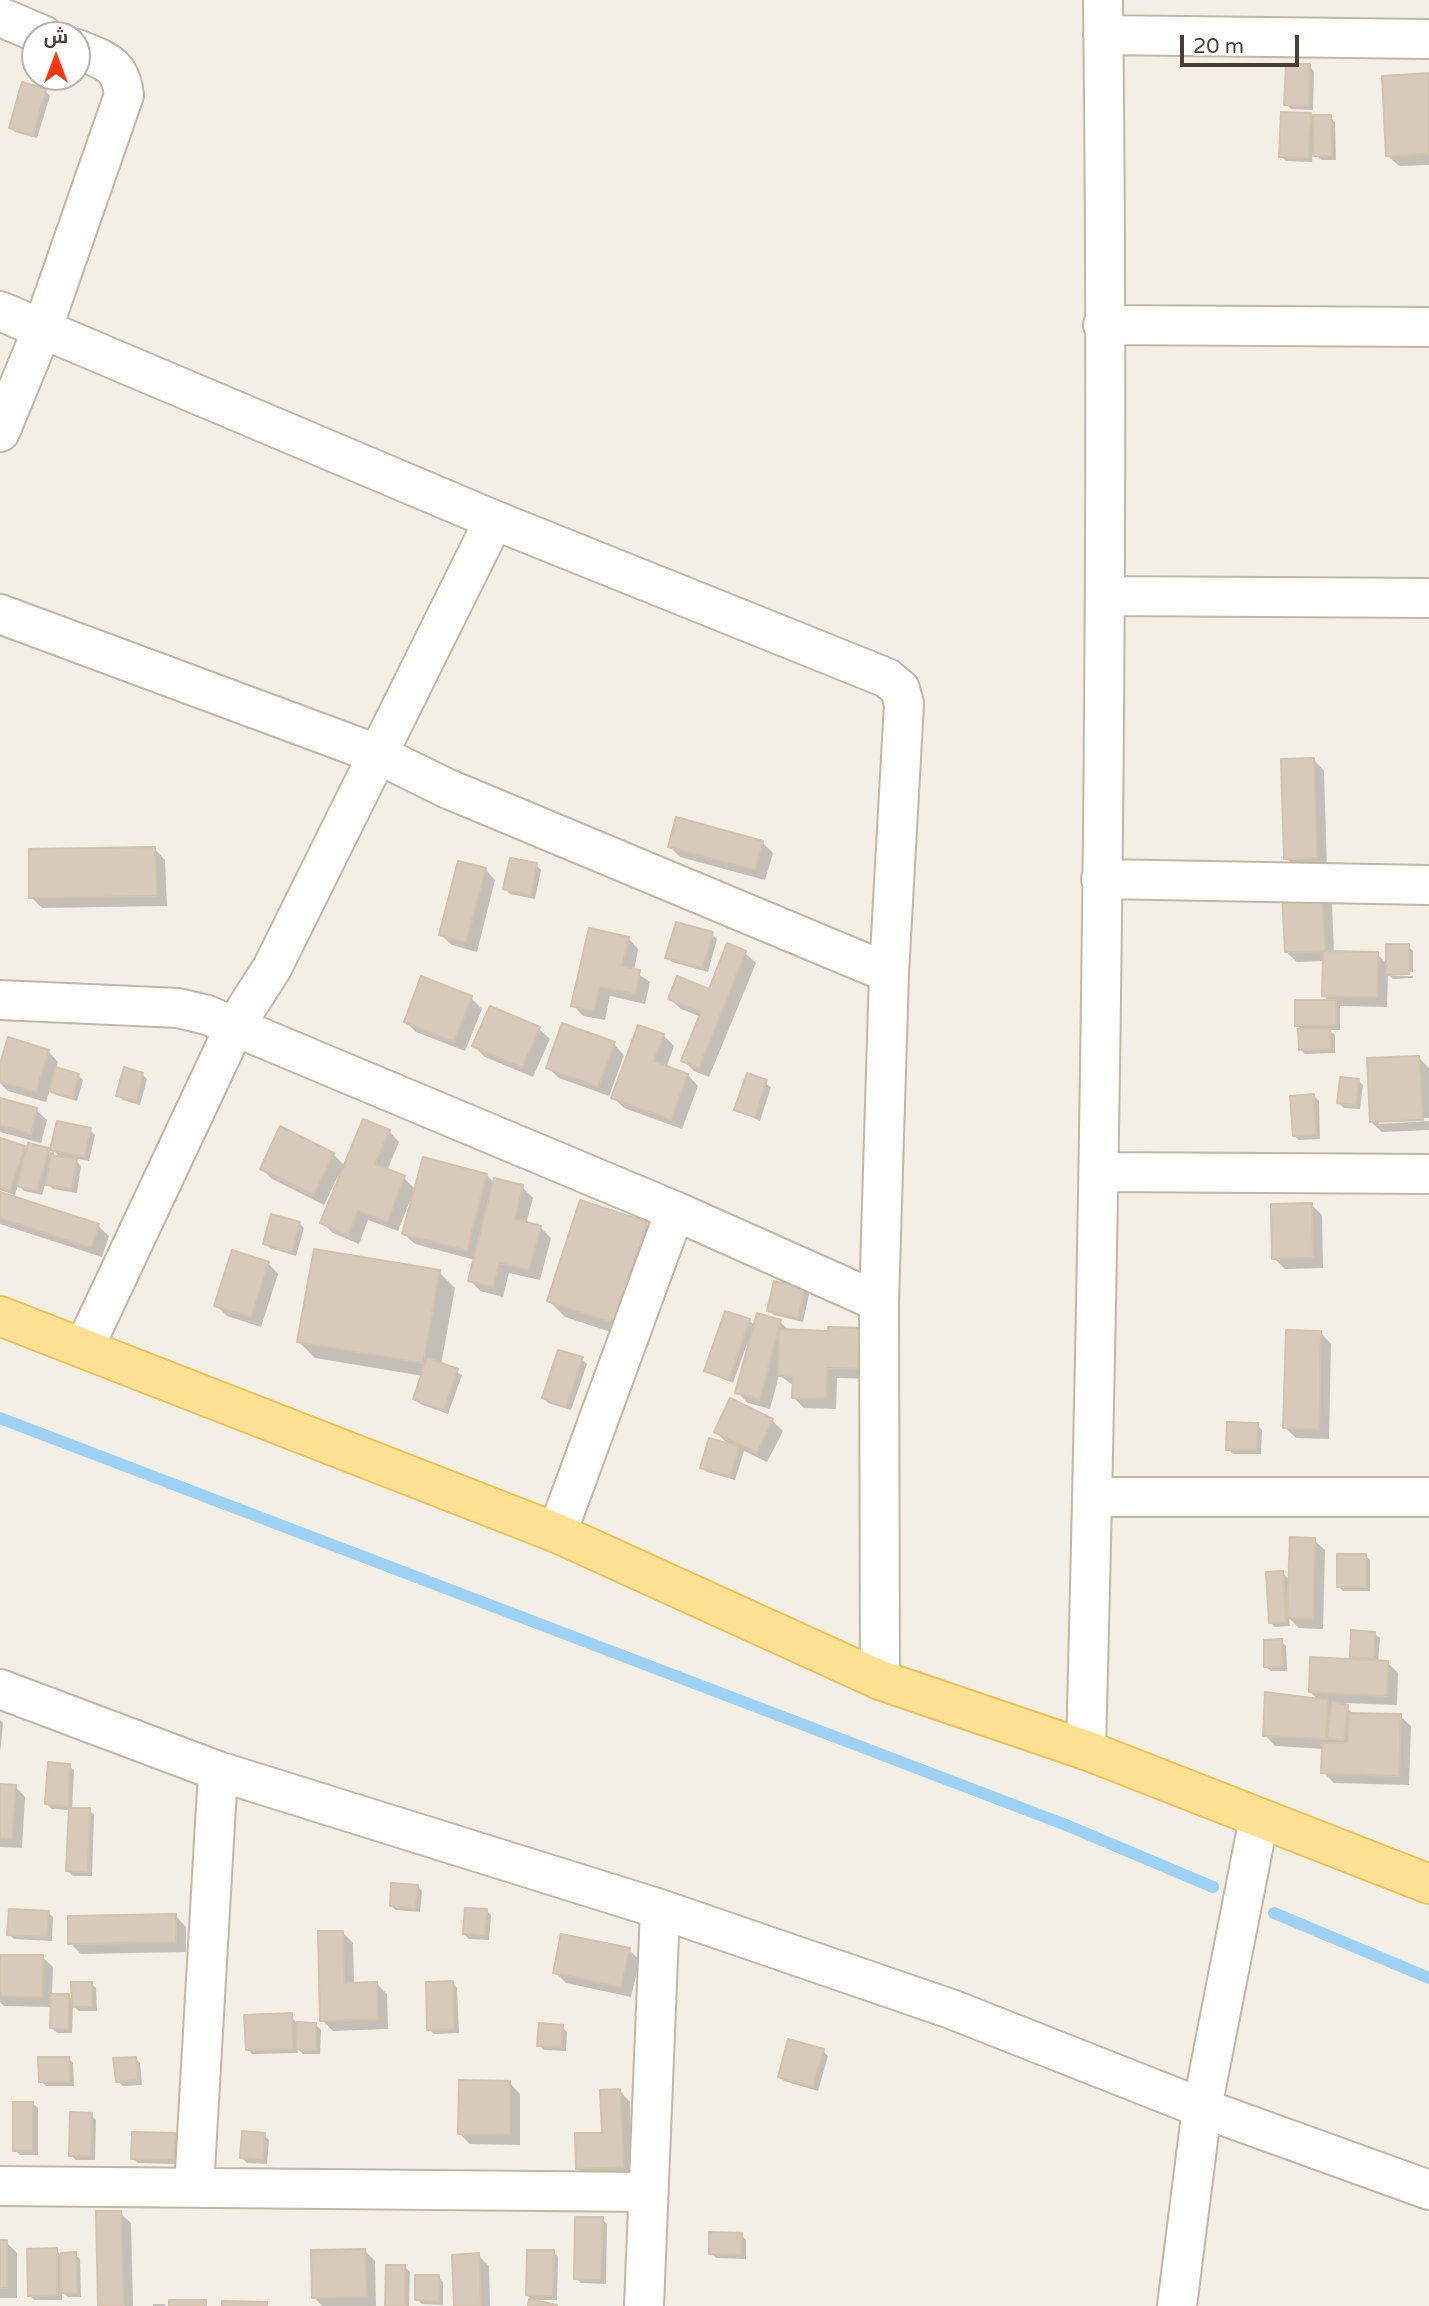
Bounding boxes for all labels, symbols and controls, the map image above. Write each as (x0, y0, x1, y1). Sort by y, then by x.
north arrow (21, 21, 91, 91)
scale bar (1184, 21, 1303, 65)
text: ش (44, 26, 68, 48)
text: 20 m (1193, 34, 1244, 59)

